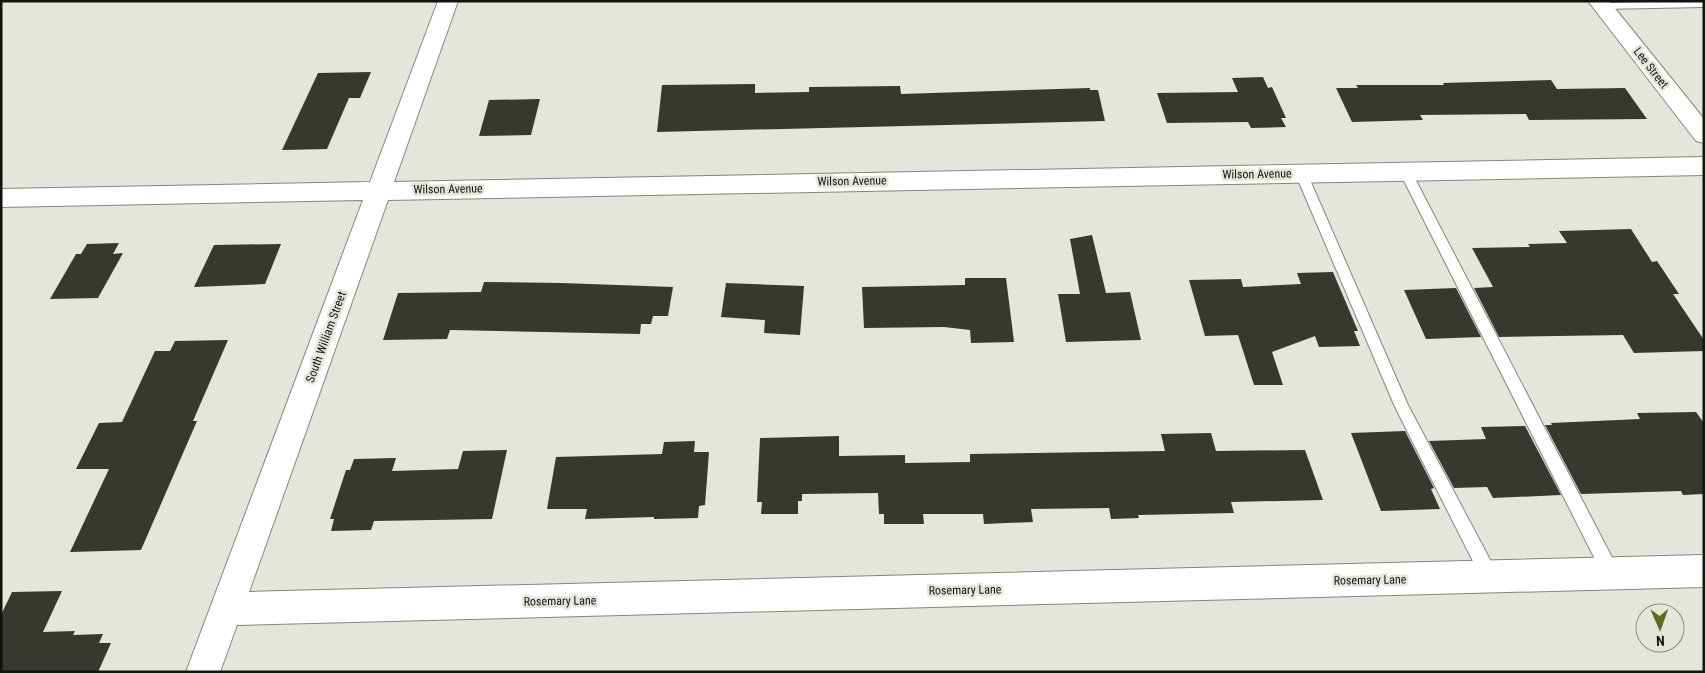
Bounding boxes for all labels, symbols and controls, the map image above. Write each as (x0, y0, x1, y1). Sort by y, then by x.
street label: Lee Street (1631, 45, 1672, 92)
street label: Wilson Avenue (1222, 166, 1292, 182)
street label: Wilson Avenue (817, 173, 887, 189)
street label: Wilson Avenue (413, 181, 483, 197)
street label: South William Street (303, 289, 349, 384)
street label: Rosemary Lane (1334, 572, 1407, 588)
street label: Rosemary Lane (929, 582, 1002, 598)
street label: Rosemary Lane (524, 593, 597, 609)
north arrow (1635, 603, 1685, 653)
text: N (1656, 633, 1665, 649)

